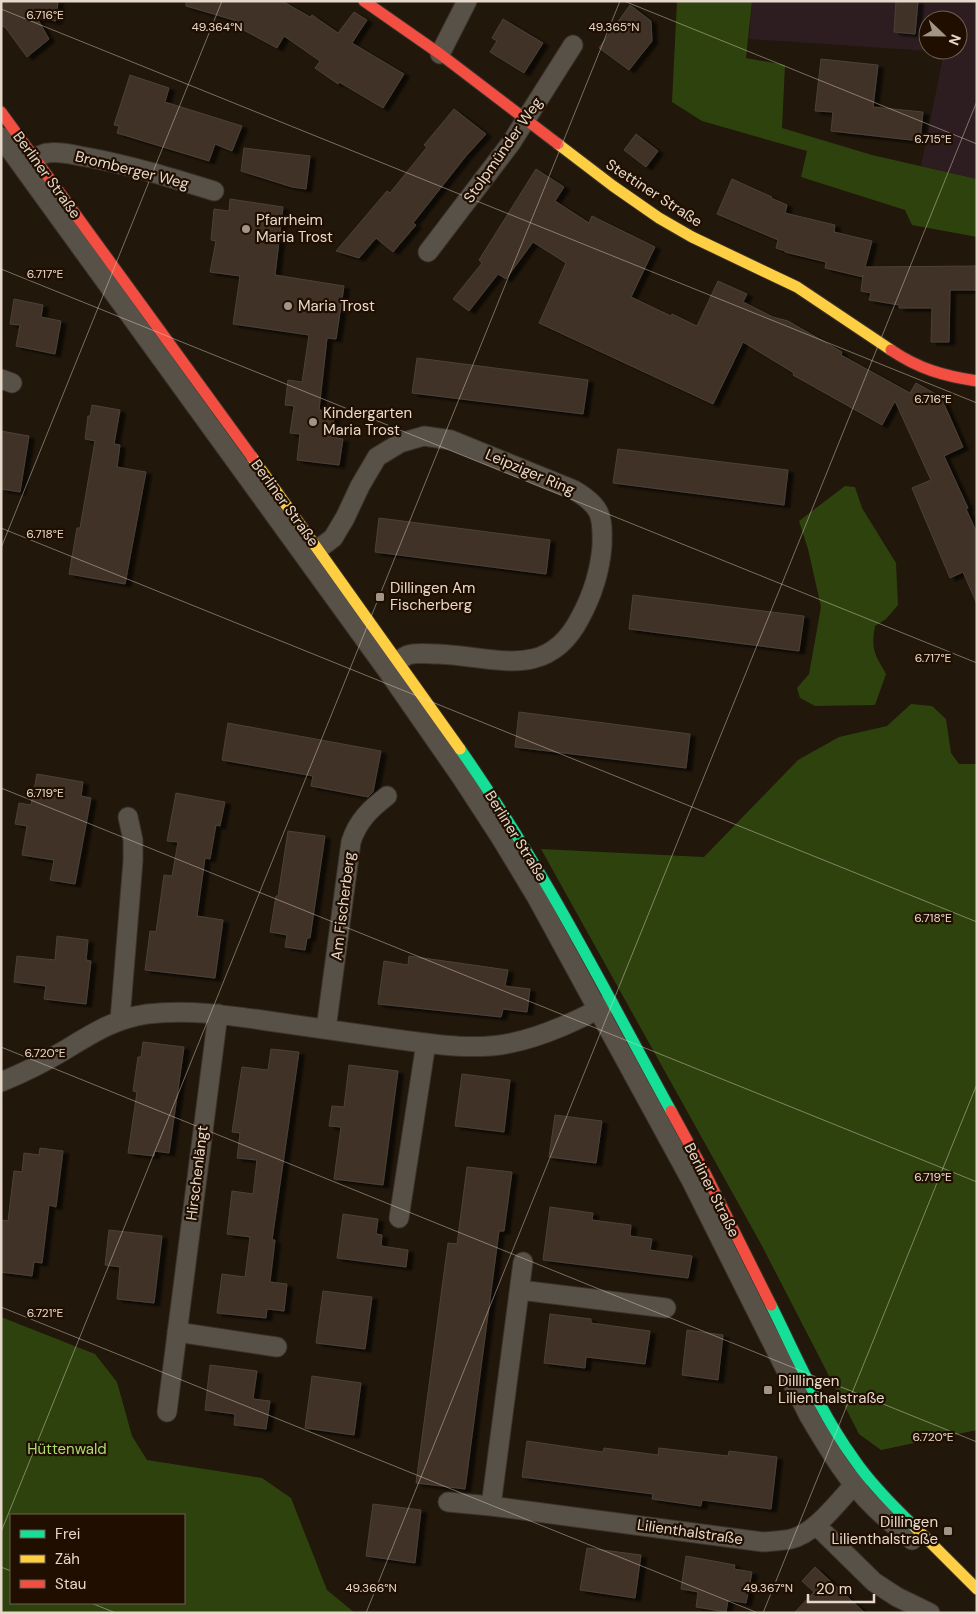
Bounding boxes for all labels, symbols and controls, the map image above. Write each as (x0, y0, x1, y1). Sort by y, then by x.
text: 6.716°E (26, 7, 64, 23)
north arrow (918, 10, 968, 60)
text: 49.364°N (191, 19, 243, 35)
text: 49.365°N (589, 19, 639, 35)
text: N (945, 32, 965, 48)
street label: Stolpmünder Weg (459, 93, 547, 207)
street label: Berliner Straße (9, 127, 85, 223)
text: 6.715°E (914, 131, 952, 147)
street label: Bromberger Weg (73, 146, 191, 194)
street label: Stettiner Straße (602, 154, 706, 232)
place label: Pfarrheim Maria Trost (256, 210, 333, 247)
marker: Pfarrheim Maria Trost (240, 223, 252, 235)
text: 6.717°E (27, 266, 64, 282)
place label: Maria Trost (298, 296, 375, 316)
marker: Maria Trost (282, 300, 294, 312)
text: 6.716°E (914, 391, 952, 407)
place label: Kindergarten Maria Trost (323, 403, 412, 440)
marker: Kindergarten Maria Trost (307, 416, 319, 428)
street label: Leipziger Ring (482, 444, 578, 500)
street label: Berliner Straße (247, 455, 323, 551)
text: 6.718°E (26, 526, 64, 542)
place label: Dillingen Am Fischerberg (390, 578, 475, 615)
marker: Dillingen Am Fischerberg (374, 591, 386, 603)
text: 6.717°E (915, 650, 952, 666)
text: 6.719°E (26, 785, 64, 801)
street label: Berliner Straße (480, 787, 552, 885)
street label: Am Fischerberg (326, 850, 360, 962)
text: 6.718°E (914, 910, 952, 926)
text: 6.720°E (24, 1045, 66, 1061)
street label: Hirschenlängt (181, 1124, 213, 1222)
street label: Berliner Straße (680, 1139, 744, 1241)
text: 6.719°E (914, 1169, 952, 1185)
text: 6.721°E (27, 1305, 64, 1321)
place label: Dilllingen Lilienthalstraße (778, 1371, 885, 1408)
marker: Dilllingen Lilienthalstraße (762, 1384, 774, 1396)
text: 6.720°E (912, 1429, 954, 1445)
park label: Hüttenwald (27, 1439, 107, 1459)
place label: Dillingen Lilienthalstraße (831, 1512, 938, 1549)
legend (10, 1514, 185, 1604)
street label: Lilienthalstraße (636, 1515, 744, 1549)
text: Frei (55, 1524, 80, 1544)
marker: Dillingen Lilienthalstraße (942, 1525, 954, 1537)
text: Zäh (55, 1549, 80, 1569)
scale bar (808, 1572, 874, 1604)
text: Stau (55, 1574, 86, 1594)
text: 20 m (816, 1579, 852, 1599)
text: 49.366°N (345, 1580, 397, 1596)
text: 49.367°N (743, 1580, 793, 1596)

